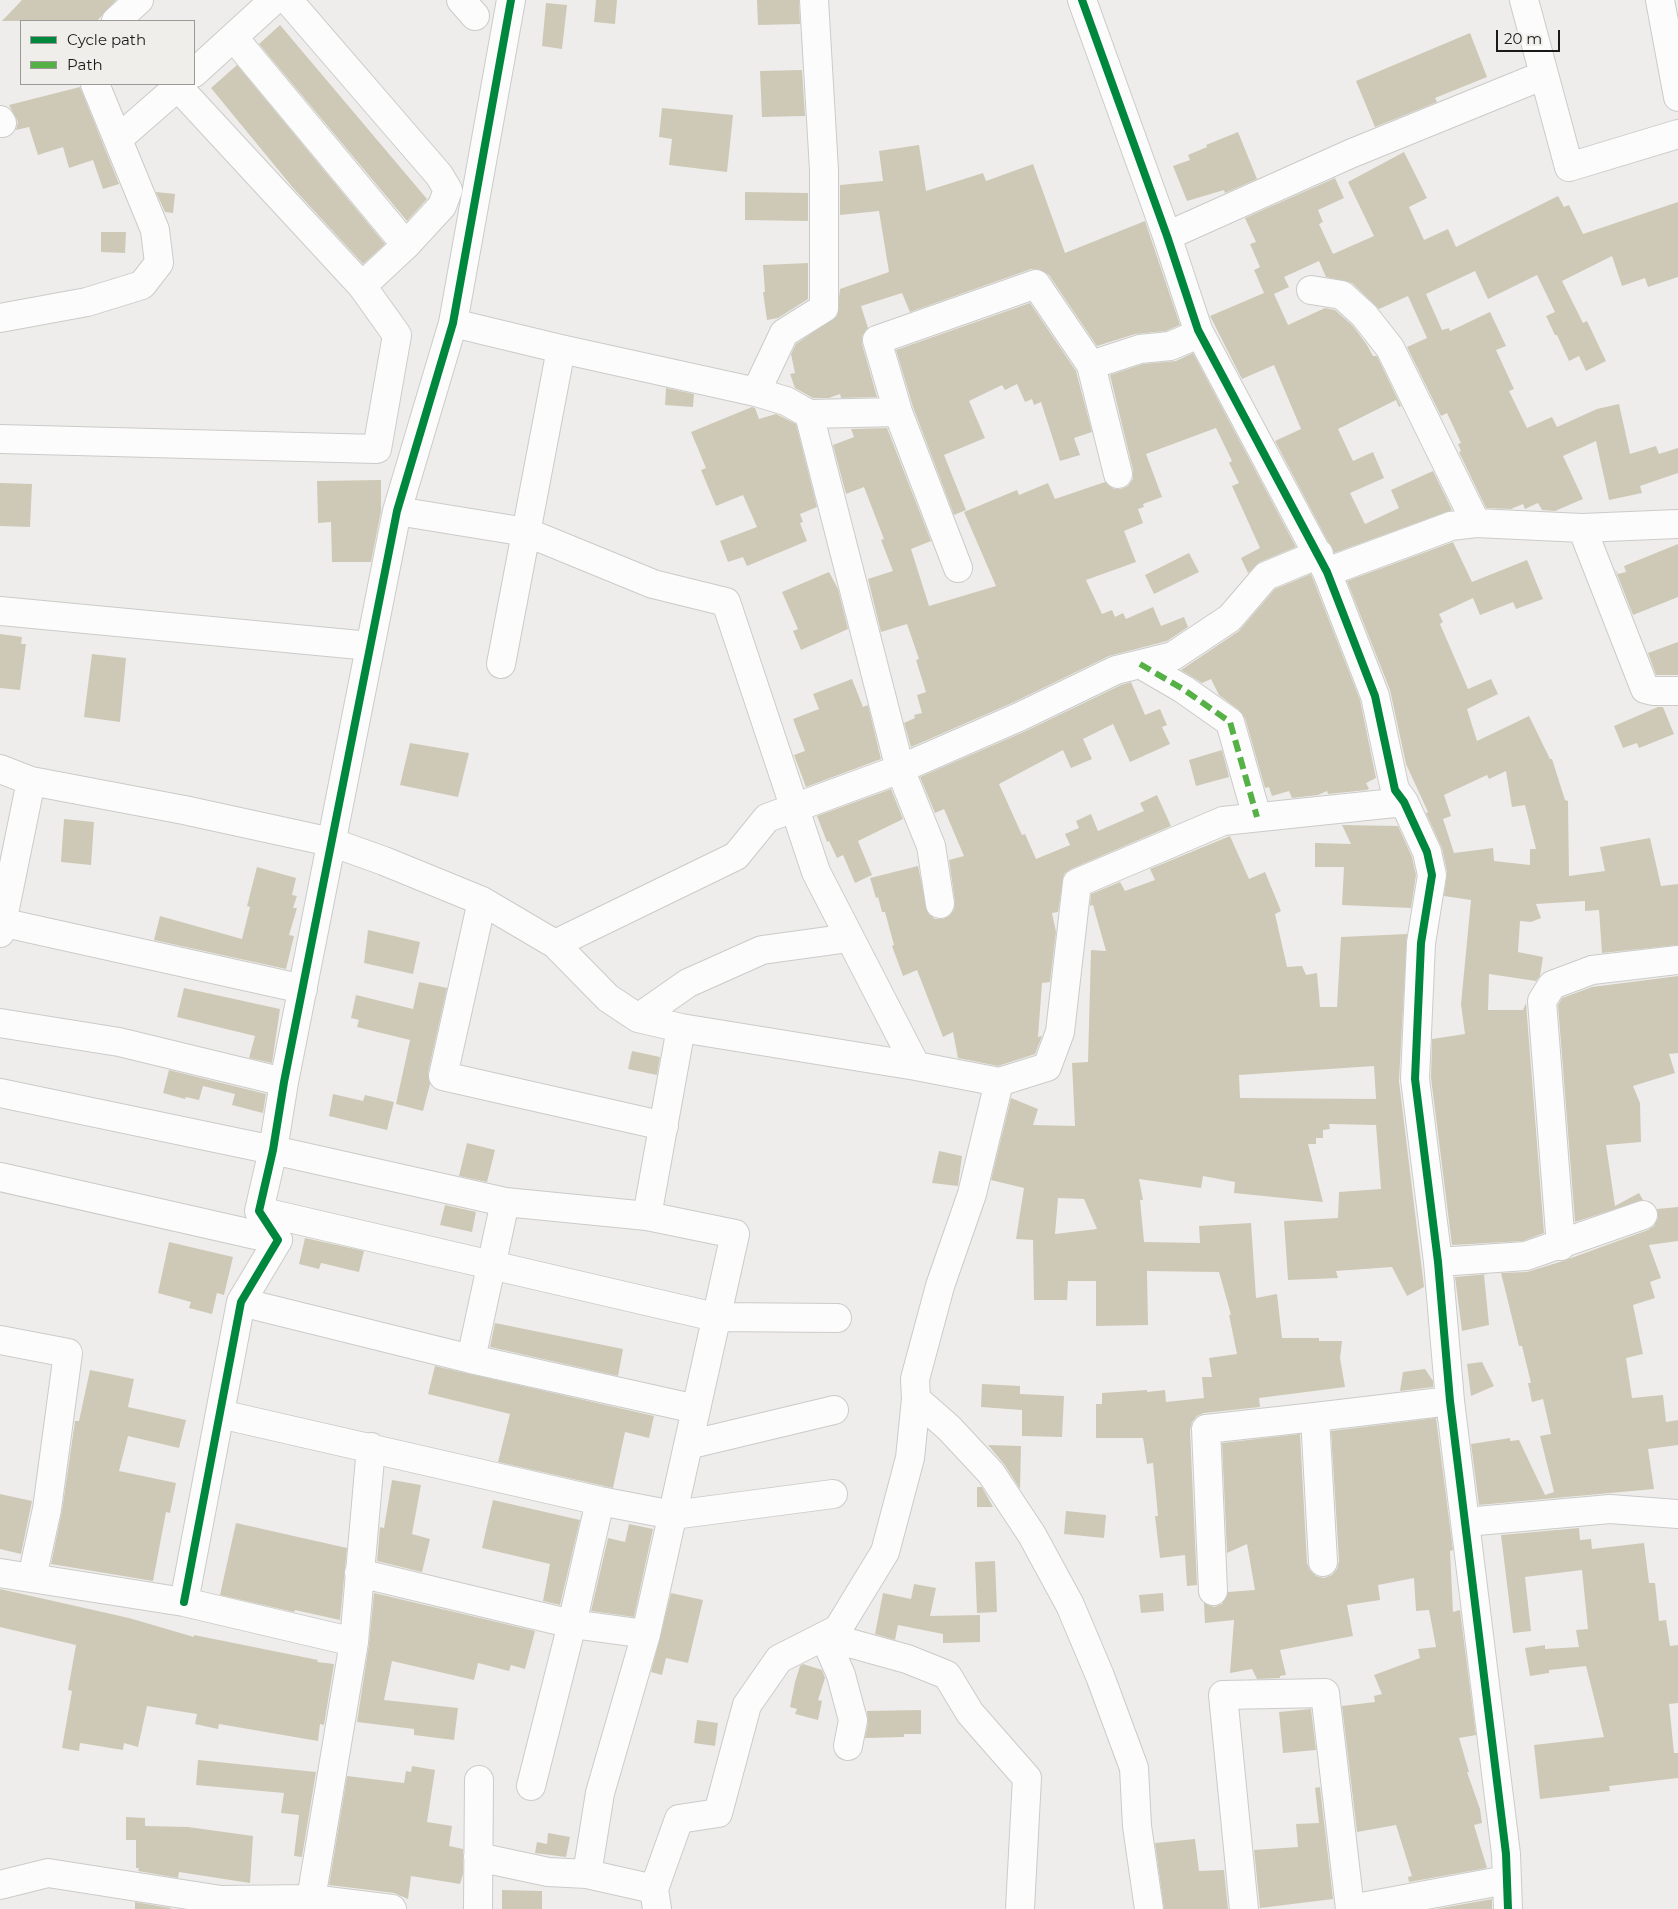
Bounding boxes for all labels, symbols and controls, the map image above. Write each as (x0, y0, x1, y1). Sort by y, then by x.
legend (20, 20, 195, 85)
scale bar (1498, 20, 1562, 52)
text: 20 m (1504, 29, 1542, 48)
text: Cycle path (67, 30, 146, 49)
text: Path (67, 55, 103, 74)

